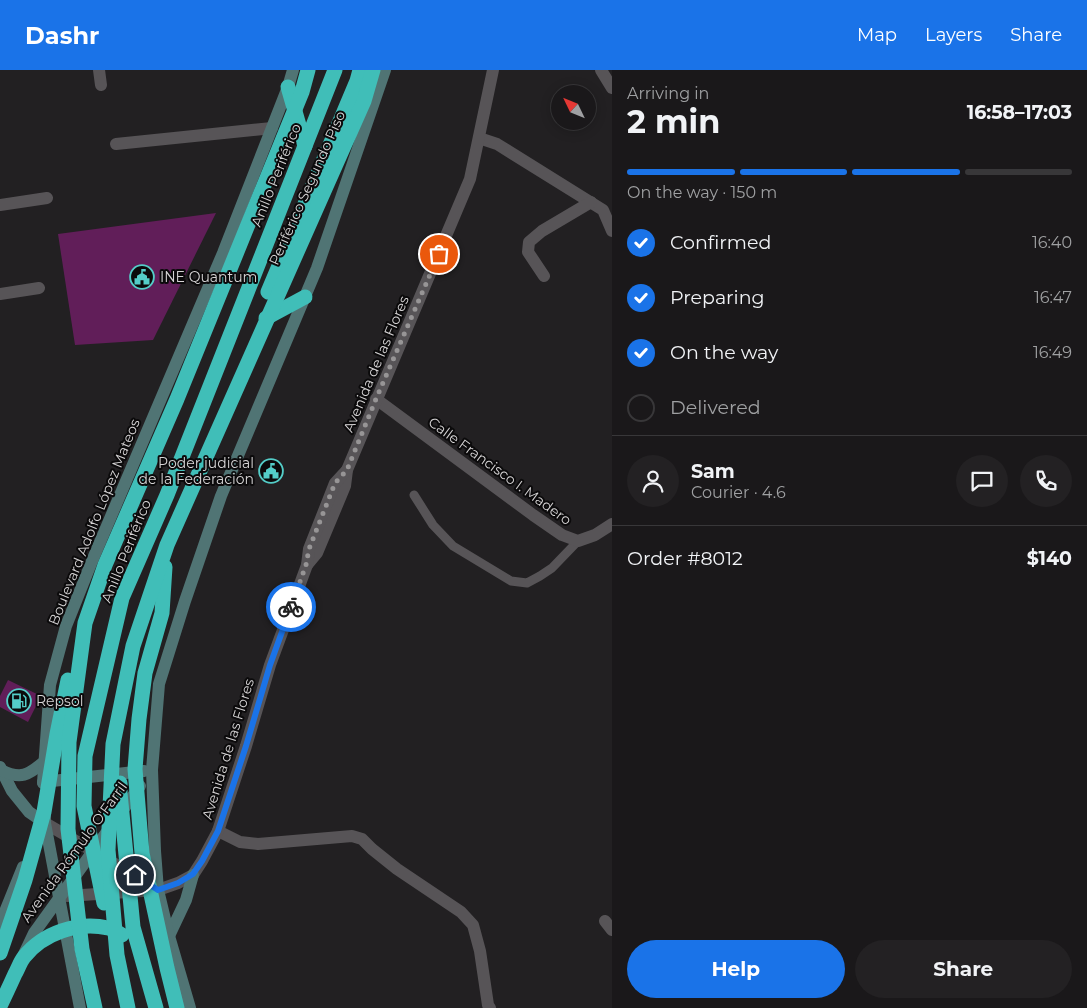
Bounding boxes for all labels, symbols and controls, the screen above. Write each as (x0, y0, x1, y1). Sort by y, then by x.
text: Dashr (25, 21, 99, 50)
text: Map (857, 24, 897, 46)
text: Layers (925, 24, 982, 46)
text: Share (1010, 24, 1062, 46)
text: Arriving in (627, 84, 709, 103)
north arrow (551, 85, 596, 130)
map controls (551, 85, 596, 130)
text: 16:58–17:03 (967, 101, 1072, 124)
text: 2 min (627, 102, 720, 141)
street label: Periférico Segundo Piso (265, 108, 349, 268)
street label: Anillo Periférico (247, 121, 305, 229)
text: On the way · 150 m (627, 183, 777, 202)
icon: check (627, 229, 655, 257)
text: Confirmed (670, 231, 771, 254)
pin (418, 233, 460, 275)
text: 16:40 (1032, 233, 1072, 252)
icon: bag (425, 240, 453, 268)
public building icon: INE Quantum (129, 264, 155, 290)
place label: INE Quantum (160, 268, 257, 286)
icon: check (627, 284, 655, 312)
text: Preparing (670, 286, 765, 309)
text: 16:47 (1034, 288, 1072, 307)
street label: Avenida de las Flores (339, 293, 413, 435)
icon: check (627, 339, 655, 367)
text: On the way (670, 341, 778, 364)
text: 16:49 (1033, 343, 1072, 362)
text: Delivered (670, 396, 761, 419)
street label: Calle Francisco I. Madero (425, 413, 575, 529)
street label: Boulevard Adolfo López Mateos (44, 416, 144, 628)
place label: Poder judicial de la Federación (139, 454, 254, 488)
button: person (627, 455, 679, 507)
button: chat (956, 455, 1008, 507)
button: phone (1020, 455, 1072, 507)
public building icon: Poder judicial de la Federación (258, 458, 284, 484)
text: Sam (691, 460, 735, 483)
text: Courier · 4.6 (691, 483, 786, 502)
street label: Anillo Periférico (97, 497, 155, 605)
text: Order #8012 (627, 547, 743, 570)
text: $140 (1027, 547, 1072, 570)
courier (266, 582, 316, 632)
icon: bike (277, 593, 305, 621)
street label: Avenida de las Flores (198, 676, 258, 822)
fuel station icon: Repsol (6, 688, 32, 714)
place label: Repsol (36, 692, 83, 710)
street label: Avenida Rómulo O'Farril (17, 778, 131, 926)
pin (114, 854, 156, 896)
icon: home (121, 861, 149, 889)
button: Help (627, 940, 845, 998)
button: Share (855, 940, 1072, 998)

